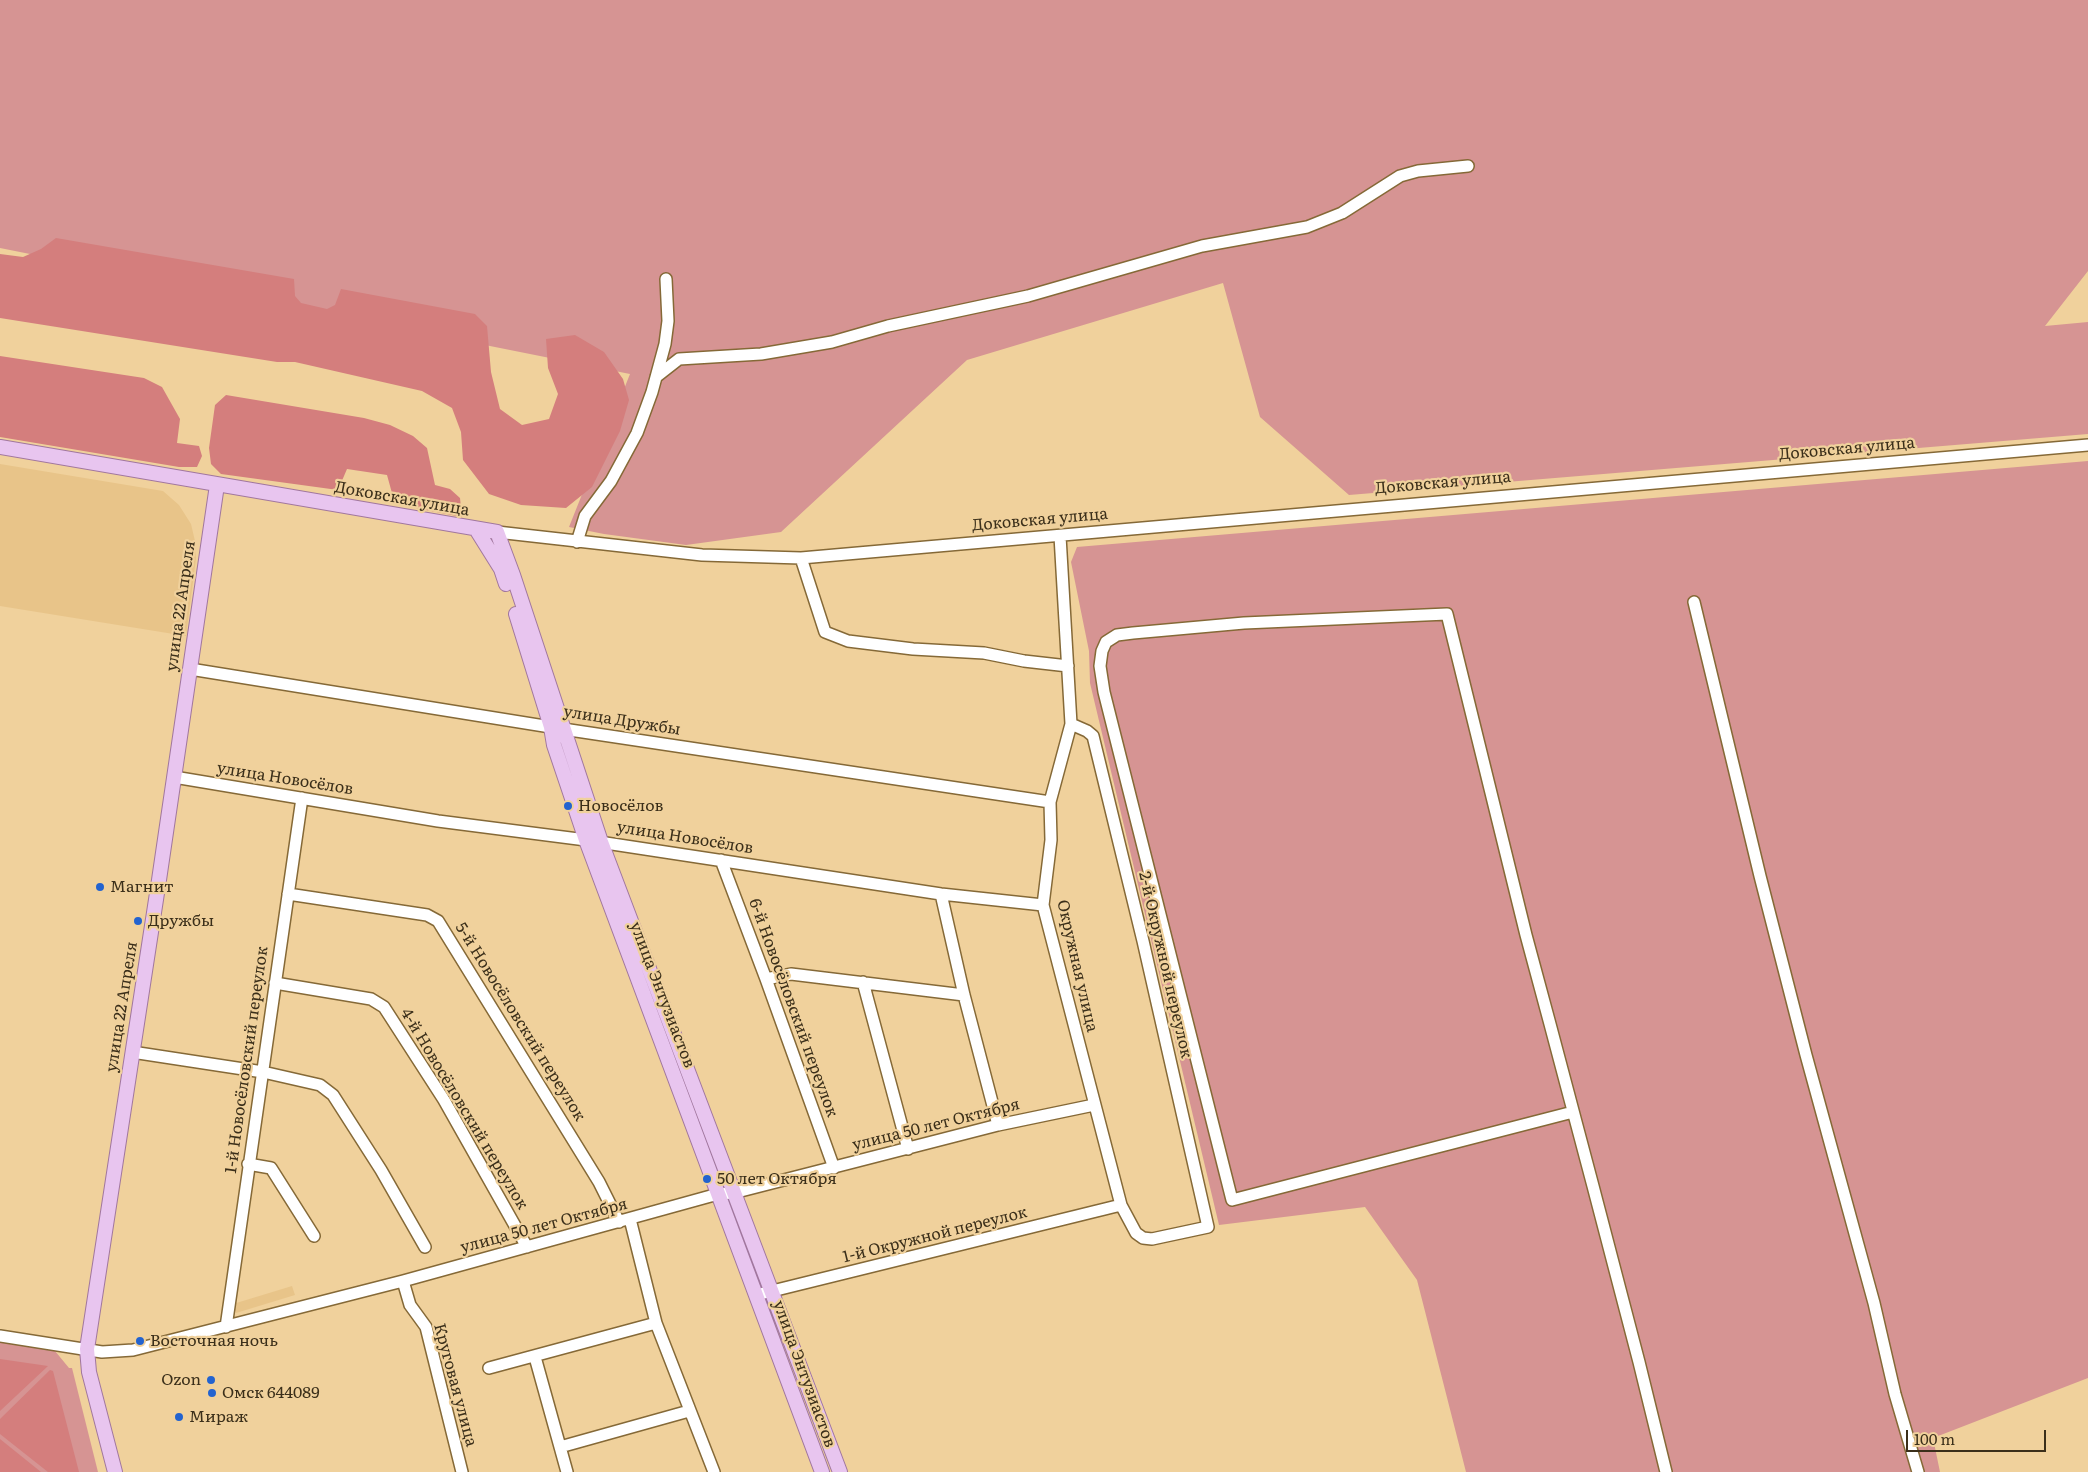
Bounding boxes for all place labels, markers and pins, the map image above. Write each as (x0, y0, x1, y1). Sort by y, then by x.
place label: Новосёлов (578, 796, 664, 816)
marker: Новосёлов (562, 800, 574, 812)
place label: Магнит (110, 877, 174, 897)
marker: Магнит (94, 881, 106, 893)
place label: Дружбы (148, 911, 214, 931)
marker: Дружбы (132, 915, 144, 927)
place label: 50 лет Октября (717, 1169, 837, 1189)
marker: 50 лет Октября (701, 1173, 713, 1185)
place label: Восточная ночь (150, 1331, 278, 1351)
marker: Восточная ночь (134, 1335, 146, 1347)
place label: Ozon (161, 1370, 201, 1390)
marker: Ozon (205, 1374, 217, 1386)
place label: Омск 644089 (222, 1383, 320, 1403)
marker: Омск 644089 (206, 1387, 218, 1399)
place label: Мираж (189, 1407, 248, 1427)
marker: Мираж (173, 1411, 185, 1423)

